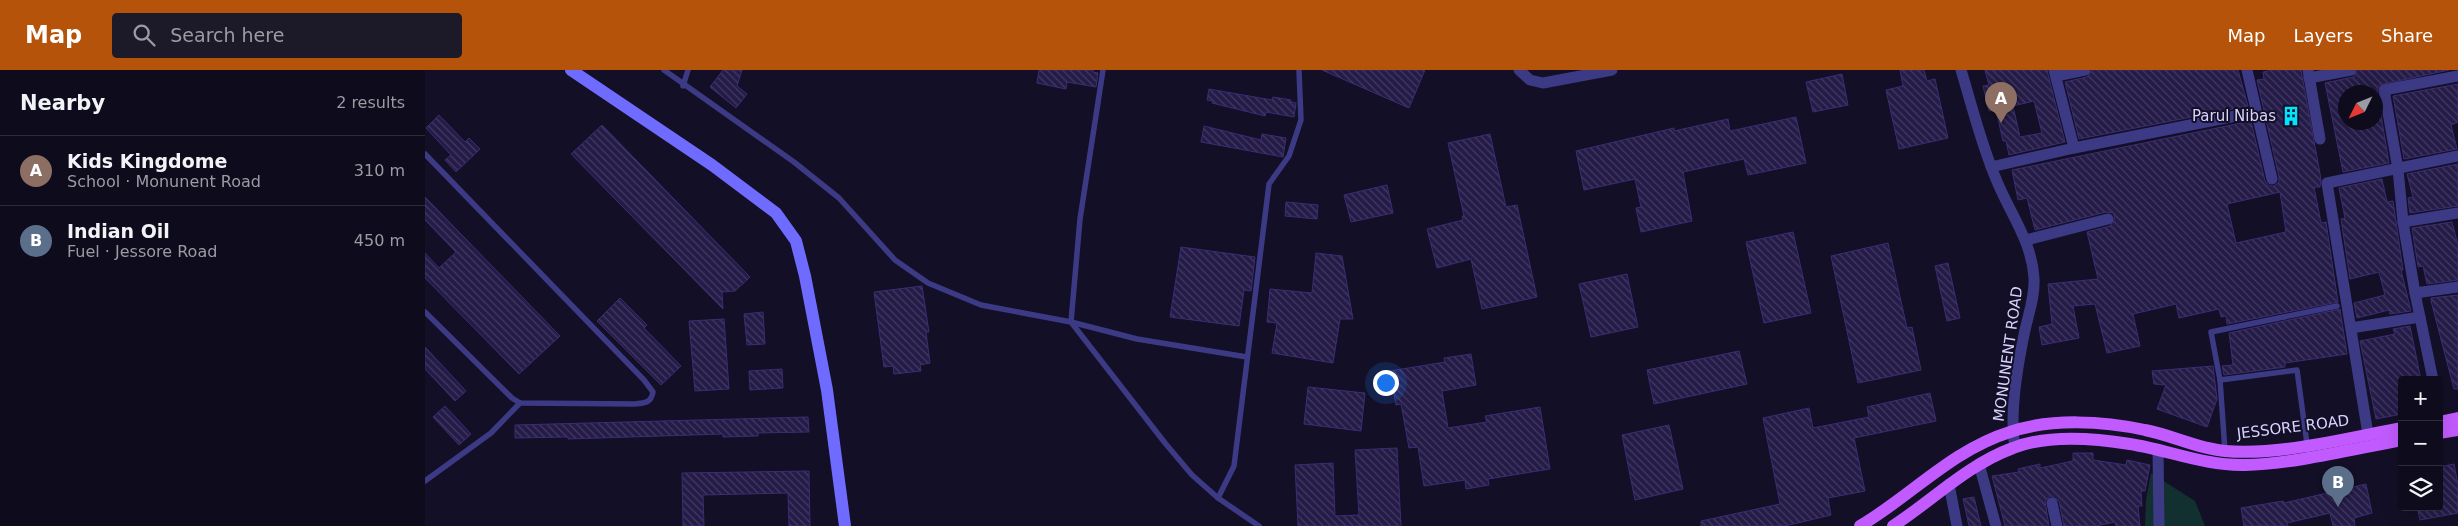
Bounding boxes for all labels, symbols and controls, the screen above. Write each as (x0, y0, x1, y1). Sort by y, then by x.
search box (112, 13, 462, 58)
text: Map (25, 21, 82, 49)
icon: search (130, 21, 158, 49)
text: Search here (170, 24, 284, 46)
text: Map (2227, 25, 2265, 46)
text: Layers (2293, 25, 2353, 46)
text: Share (2381, 25, 2433, 46)
pin: A (1985, 82, 2017, 123)
north arrow (2338, 85, 2383, 130)
text: Nearby (20, 91, 105, 115)
text: 2 results (336, 93, 405, 112)
building icon: Parul Nibas (2280, 105, 2302, 127)
place label: Parul Nibas (2192, 107, 2276, 125)
text: Kids Kingdome (67, 150, 227, 172)
text: A (30, 161, 42, 180)
text: 310 m (354, 161, 405, 180)
text: School · Monunent Road (67, 172, 261, 191)
text: Indian Oil (67, 220, 170, 242)
text: B (30, 231, 42, 250)
text: 450 m (354, 231, 405, 250)
text: Fuel · Jessore Road (67, 242, 217, 261)
street label: MONUNENT ROAD (1990, 285, 2026, 423)
your location (1373, 370, 1399, 396)
map controls (2398, 376, 2443, 511)
button: + (2398, 376, 2443, 421)
street label: JESSORE ROAD (2235, 411, 2350, 443)
button: − (2398, 421, 2443, 466)
pin: B (2322, 466, 2354, 507)
button: layers (2398, 466, 2443, 511)

